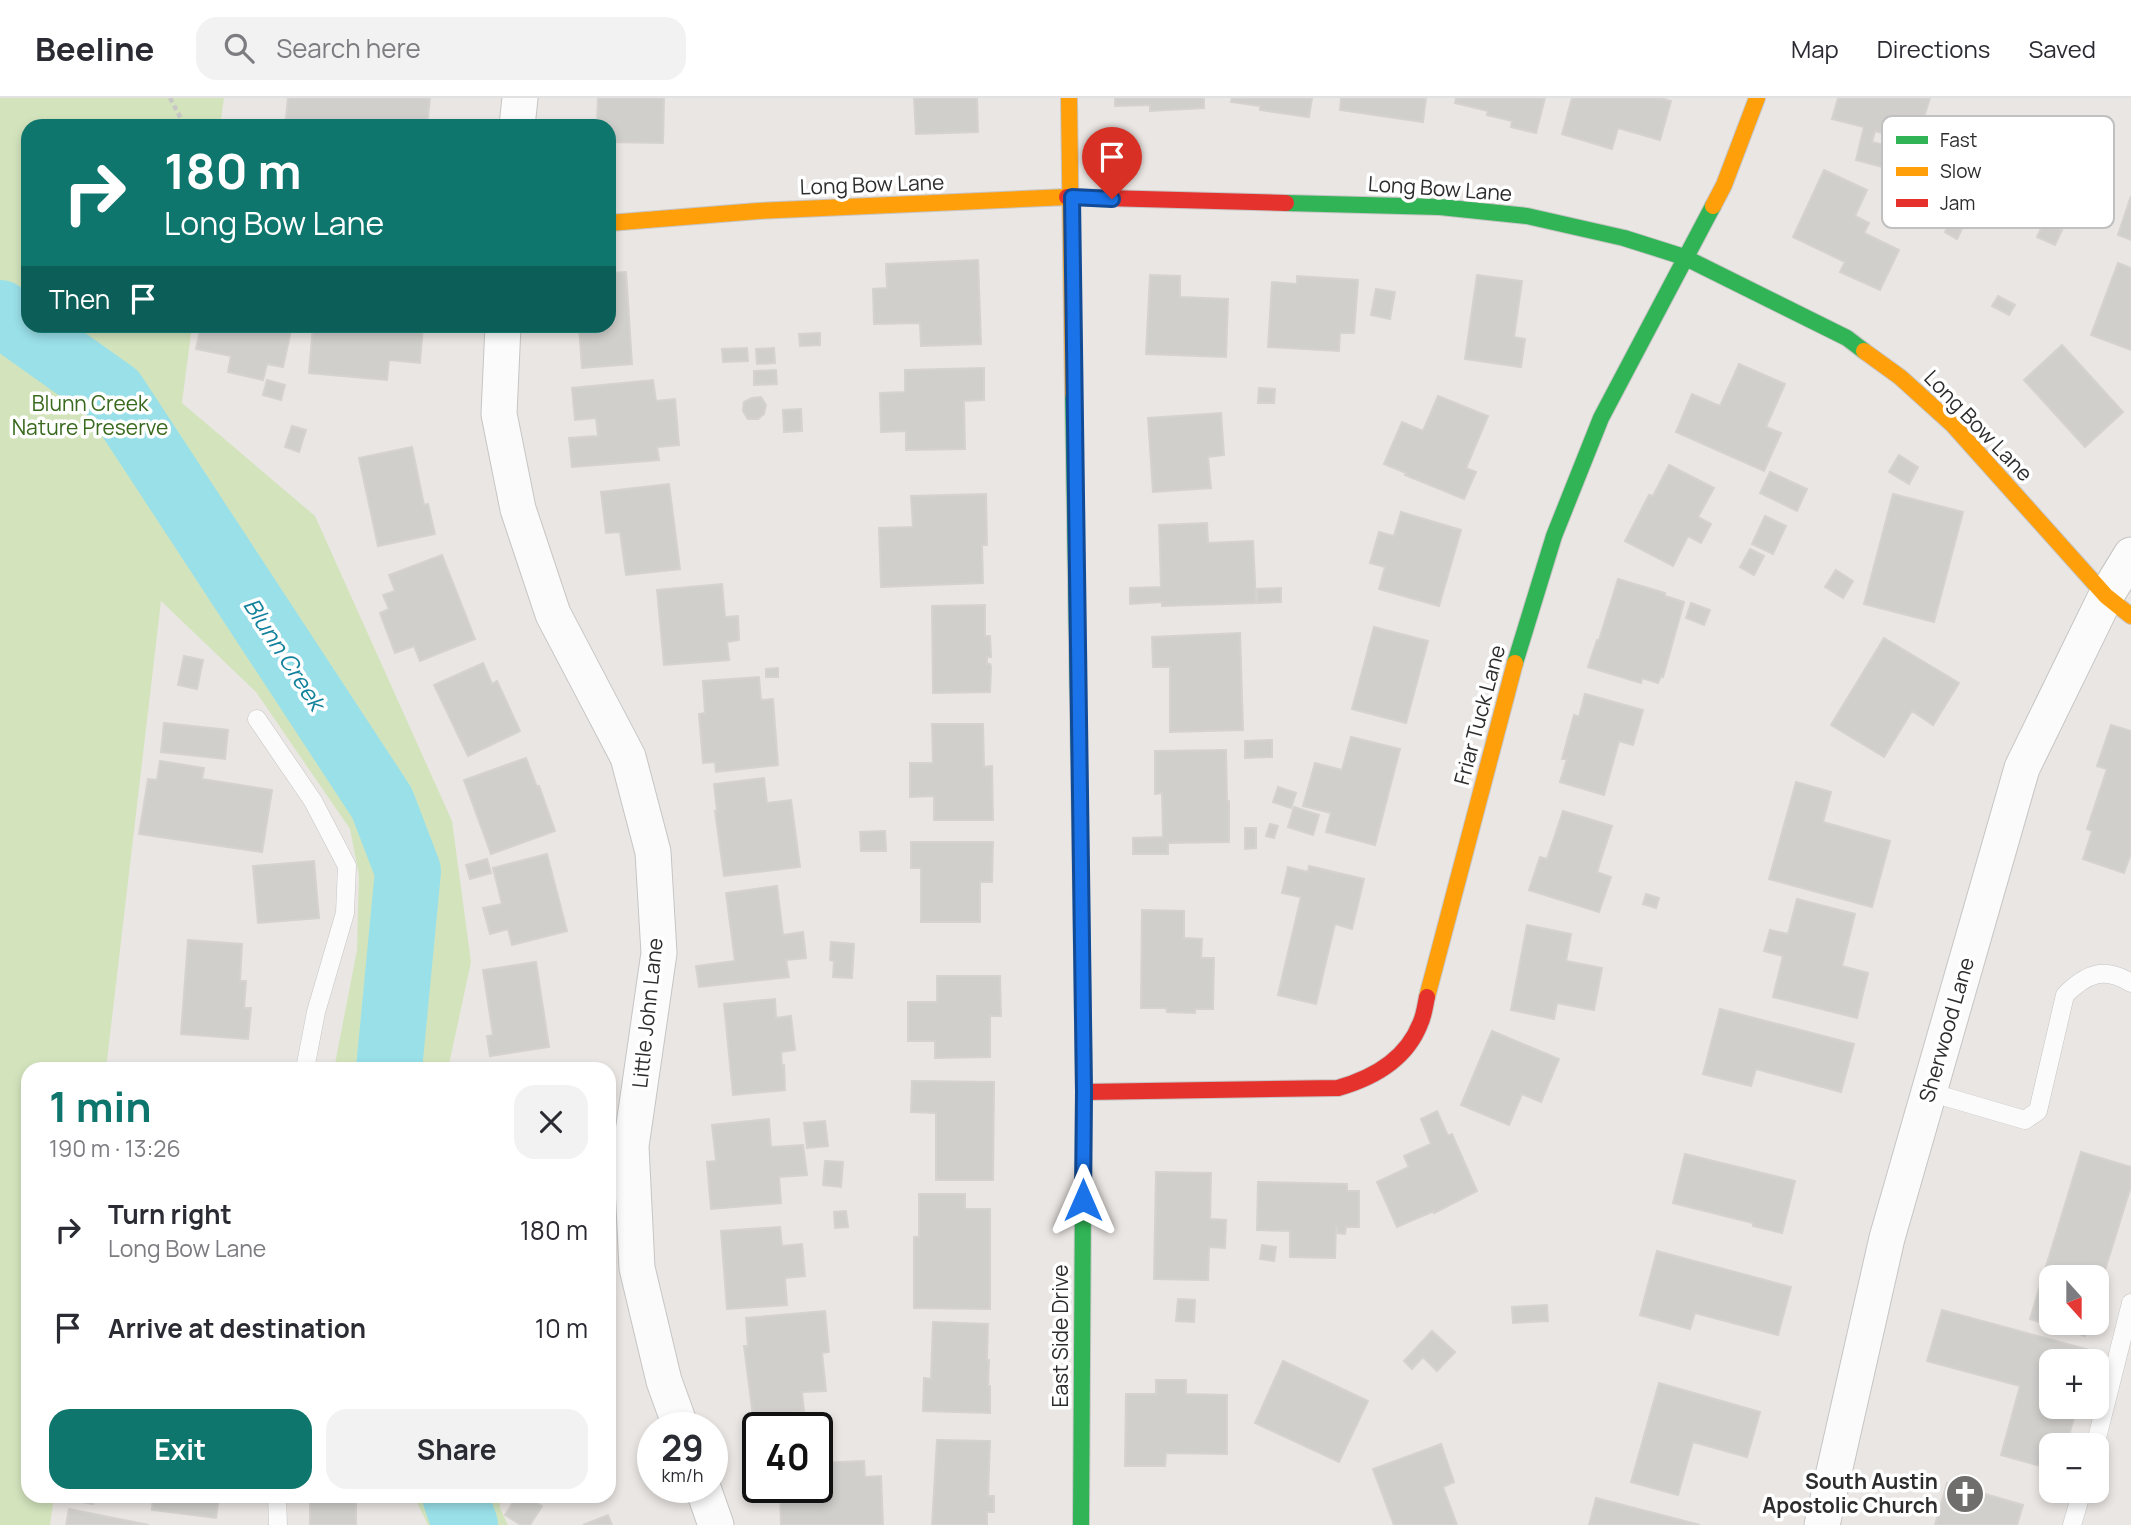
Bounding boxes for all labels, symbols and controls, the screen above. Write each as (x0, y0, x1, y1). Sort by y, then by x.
search box (196, 17, 686, 80)
text: Beeline (35, 26, 154, 71)
icon: search (220, 29, 258, 67)
text: Search here (276, 30, 421, 66)
text: Map (1791, 32, 1839, 65)
text: Directions (1877, 32, 1990, 65)
text: Saved (2028, 32, 2096, 65)
legend (1882, 116, 2114, 228)
pin (1082, 127, 1142, 199)
text: Fast (1940, 127, 1977, 153)
text: 180 m (164, 137, 302, 204)
icon: arrive (1093, 138, 1131, 176)
icon: right (49, 147, 140, 238)
text: Slow (1940, 158, 1982, 184)
street label: Long Bow Lane (799, 167, 945, 201)
street label: Long Bow Lane (1367, 169, 1513, 207)
text: Jam (1940, 190, 1975, 216)
text: Long Bow Lane (164, 201, 384, 245)
icon: arrive (124, 280, 162, 318)
text: Then (49, 281, 110, 317)
street label: Long Bow Lane (1918, 364, 2039, 487)
park label: Blunn Creek Nature Preserve (12, 389, 168, 441)
water label: Blunn Creek (237, 591, 335, 719)
street label: Friar Tuck Lane (1447, 642, 1511, 788)
street label: Little John Lane (625, 936, 669, 1089)
street label: Sherwood Lane (1912, 954, 1980, 1105)
text: 1 min (49, 1077, 152, 1135)
button: close (514, 1085, 588, 1159)
text: 190 m · 13:26 (49, 1132, 181, 1164)
position arrow (1046, 1163, 1120, 1237)
text: Turn right (108, 1196, 232, 1232)
icon: right (49, 1211, 87, 1249)
text: 180 m (520, 1212, 588, 1248)
text: Long Bow Lane (108, 1232, 266, 1264)
street label: East Side Drive (1046, 1264, 1074, 1408)
north arrow (2039, 1265, 2109, 1335)
map controls (2039, 1265, 2109, 1503)
icon: arrive (49, 1309, 87, 1347)
text: Arrive at destination (108, 1310, 366, 1346)
text: 10 m (535, 1310, 588, 1346)
button: + (2039, 1349, 2109, 1419)
button: Exit (49, 1409, 312, 1489)
button: Share (326, 1409, 588, 1489)
speed limit sign: 40 (742, 1412, 833, 1503)
text: 29 (661, 1424, 704, 1472)
button: − (2039, 1433, 2109, 1503)
text: km/h (662, 1463, 703, 1487)
place label: South Austin Apostolic Church (1762, 1467, 1938, 1519)
church icon: South Austin Apostolic Church (1944, 1473, 1986, 1515)

